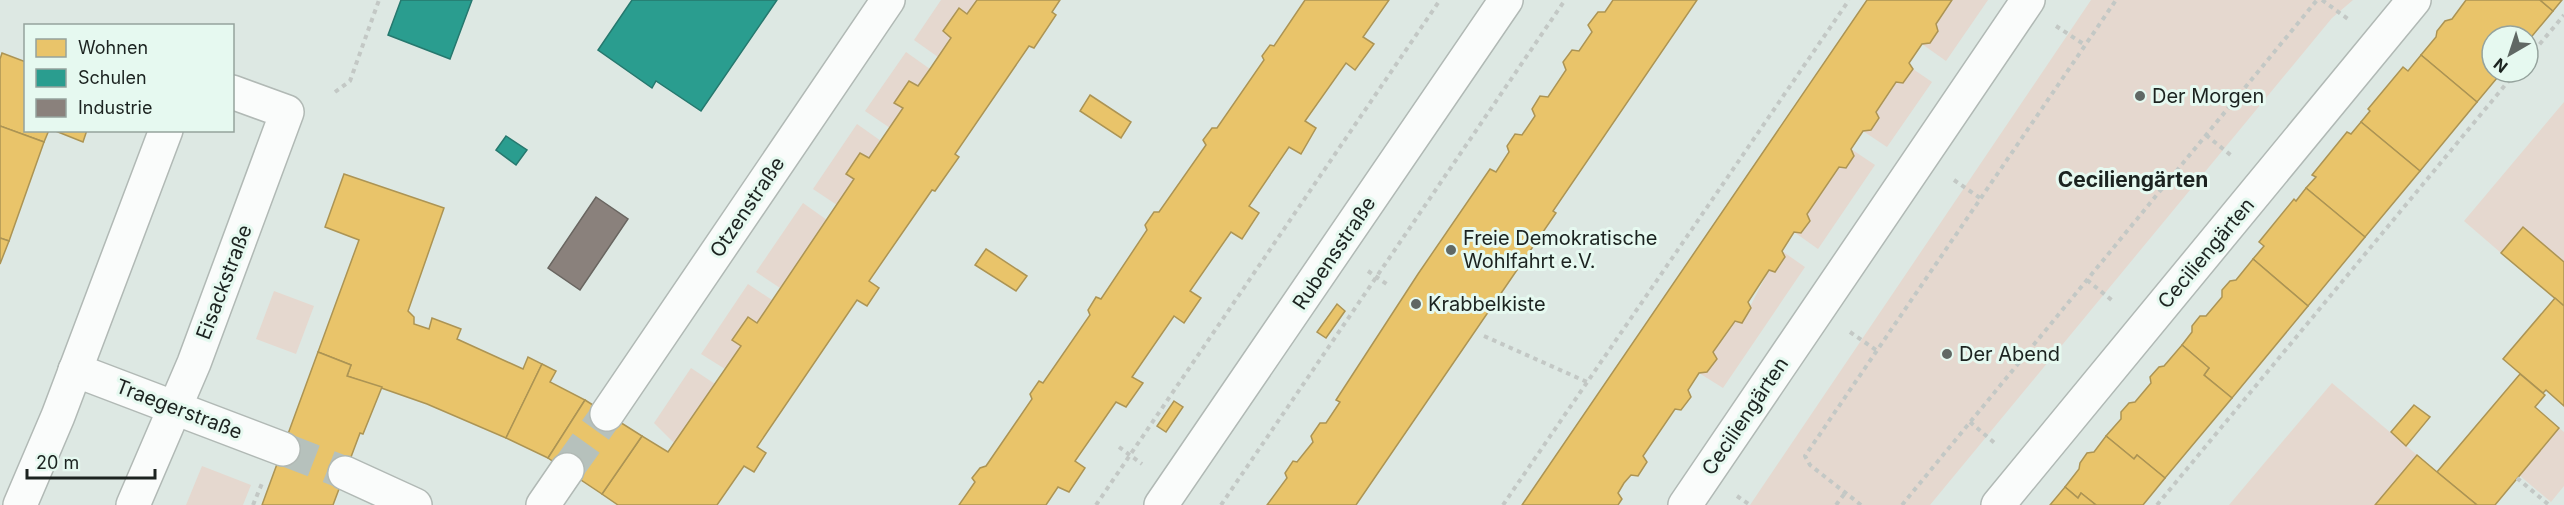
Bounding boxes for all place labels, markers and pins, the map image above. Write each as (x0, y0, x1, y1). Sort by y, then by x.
place label: Der Morgen (2152, 84, 2264, 108)
marker: Der Morgen (2133, 89, 2147, 103)
place label: Freie Demokratische Wohlfahrt e.V. (1463, 226, 1657, 273)
marker: Freie Demokratische Wohlfahrt e.V. (1444, 243, 1458, 257)
place label: Krabbelkiste (1428, 292, 1546, 316)
marker: Krabbelkiste (1409, 297, 1423, 311)
place label: Der Abend (1959, 342, 2060, 366)
marker: Der Abend (1940, 347, 1954, 361)

